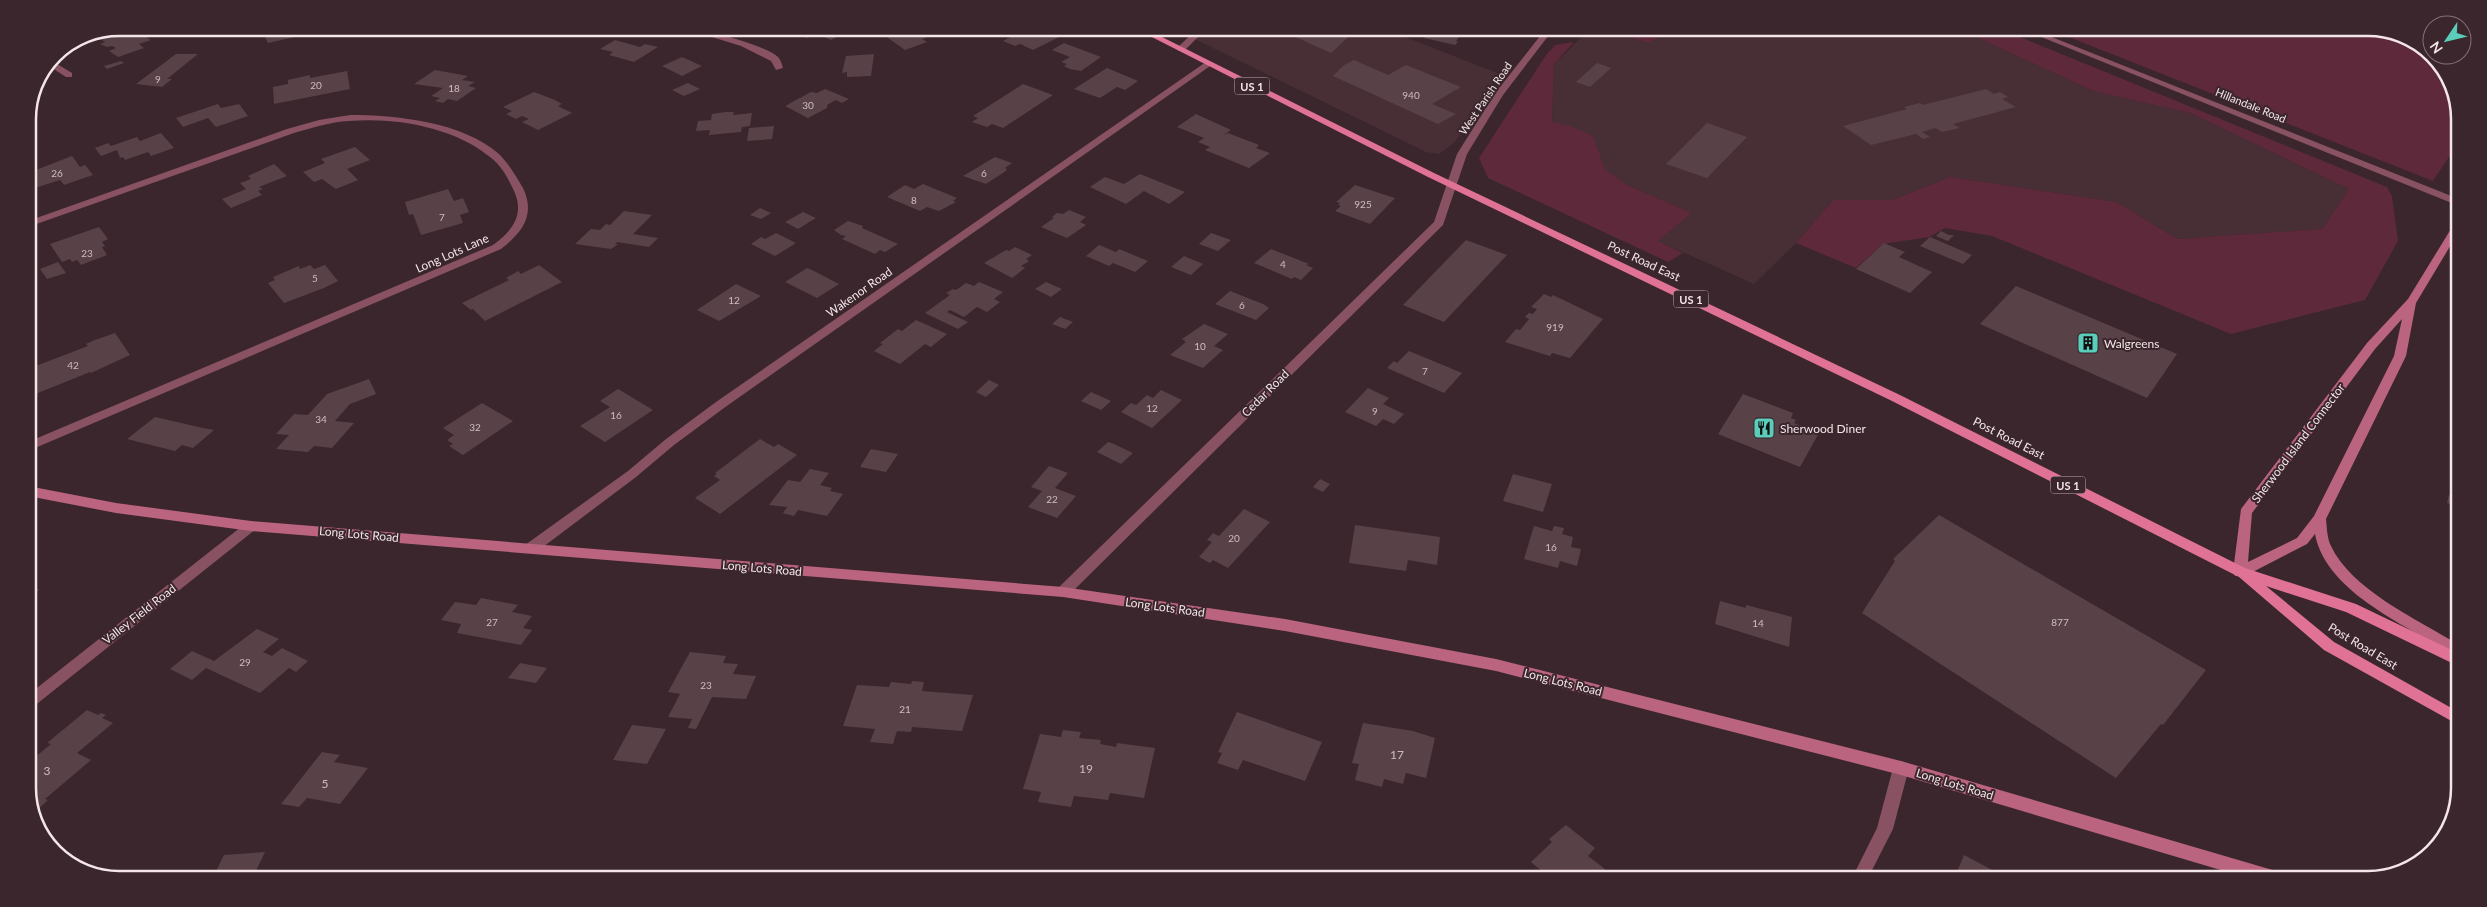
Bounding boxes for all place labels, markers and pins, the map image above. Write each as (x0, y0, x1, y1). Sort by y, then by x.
building icon: Walgreens (2076, 331, 2100, 355)
place label: Walgreens (2104, 336, 2159, 351)
restaurant icon: Sherwood Diner (1752, 416, 1776, 440)
place label: Sherwood Diner (1780, 421, 1866, 436)

